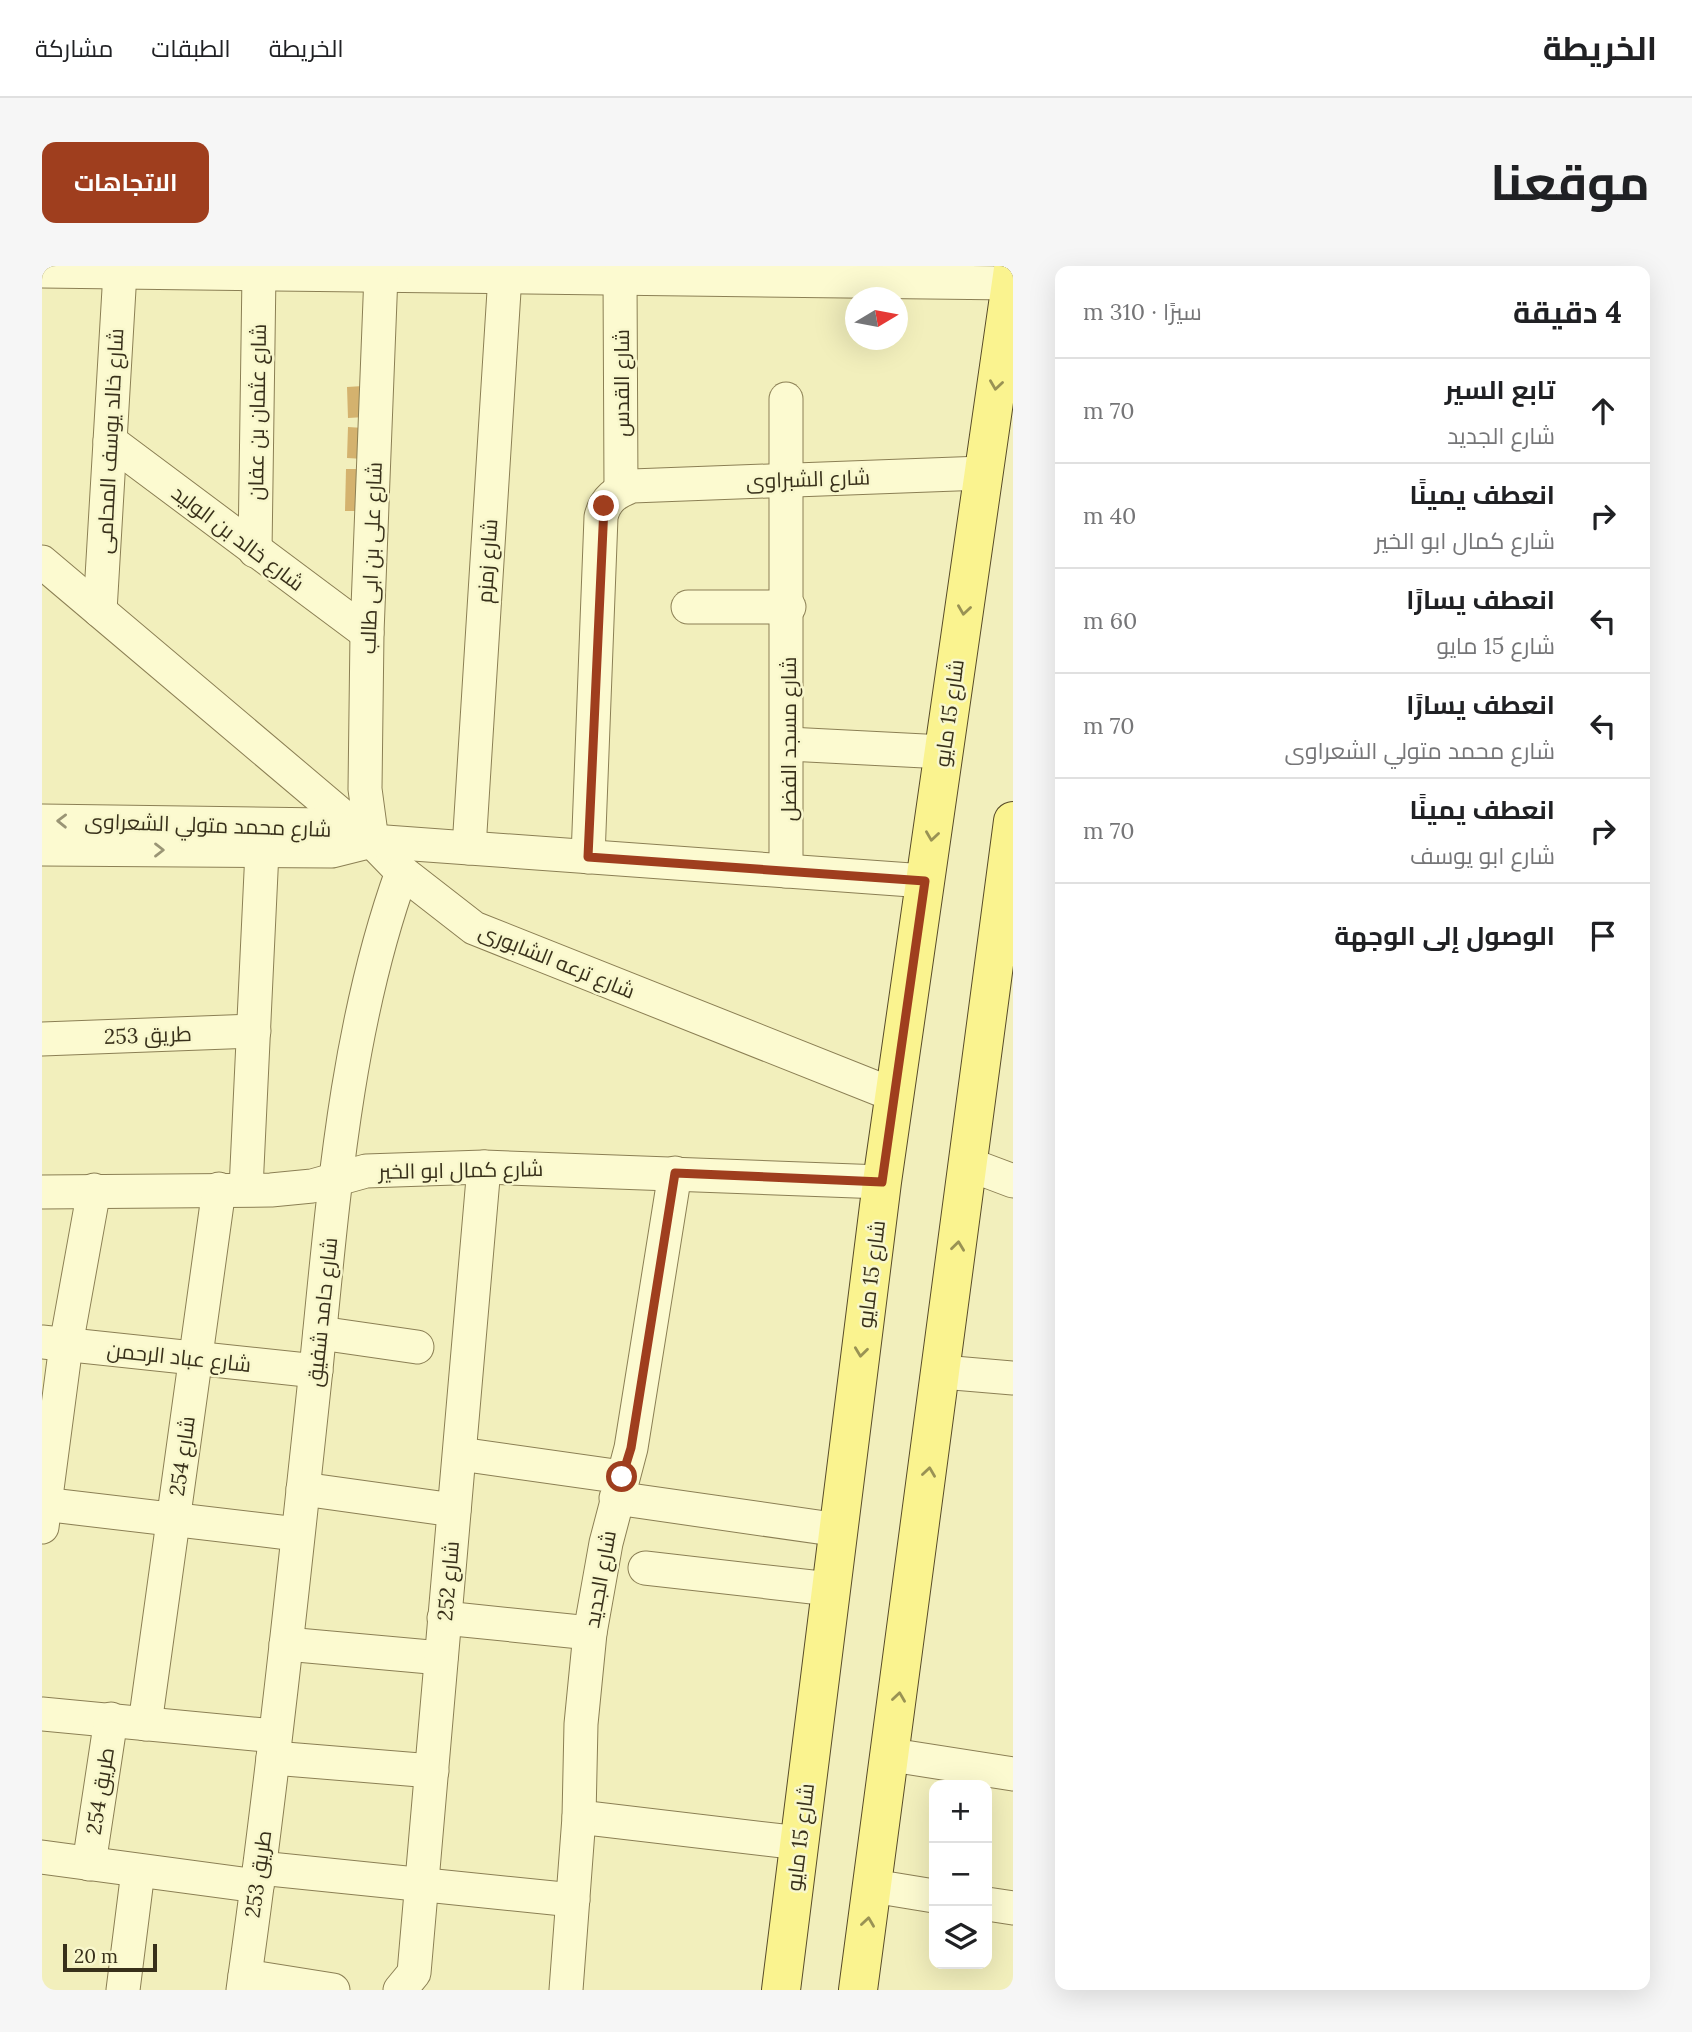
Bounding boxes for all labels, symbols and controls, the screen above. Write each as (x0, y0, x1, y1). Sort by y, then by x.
text: الخريطة (1543, 27, 1657, 69)
text: مشاركة (35, 33, 113, 64)
text: الطبقات (151, 33, 231, 64)
text: الخريطة (269, 33, 344, 64)
button: الاتجاهات (42, 142, 209, 223)
text: موقعنا (1490, 151, 1650, 213)
north arrow (845, 287, 908, 350)
text: 4 دقيقة (1513, 293, 1622, 331)
text: سيرًا · 310 m (1083, 297, 1202, 326)
street label: شارع عثمان بن عفان (242, 324, 273, 501)
street label: شارع خالد يوسف المحامى (91, 328, 130, 555)
street label: شارع القدس (608, 329, 636, 437)
text: تابع السير (1445, 373, 1555, 406)
one-way arrow (989, 379, 1004, 391)
icon: ahead (1584, 392, 1622, 430)
text: 70 m (1083, 396, 1135, 425)
text: شارع الجديد (1447, 421, 1555, 450)
street label: شارع على بن ابى طالب (354, 462, 389, 655)
street label: شارع الشبراوى (746, 463, 871, 496)
text: انعطف يمينًا (1410, 478, 1555, 511)
street label: شارع خالد بن الوليد (166, 479, 310, 597)
route end (588, 490, 619, 521)
icon: right (1584, 497, 1622, 535)
text: 40 m (1083, 501, 1136, 530)
street label: شارع زمزم (471, 518, 504, 604)
text: شارع كمال ابو الخير (1375, 526, 1555, 555)
text: انعطف يسارًا (1406, 583, 1555, 616)
icon: left (1584, 602, 1622, 640)
one-way arrow (957, 604, 972, 616)
text: 60 m (1083, 606, 1137, 635)
text: شارع 15 مايو (1436, 631, 1555, 660)
street label: شارع مسجد الفضل (775, 657, 803, 821)
street label: شارع 15 مايو (928, 658, 971, 769)
text: انعطف يسارًا (1406, 688, 1555, 721)
icon: left (1584, 707, 1622, 745)
text: 70 m (1083, 711, 1135, 740)
text: شارع محمد متولي الشعراوى (1284, 736, 1555, 765)
text: انعطف يمينًا (1410, 793, 1555, 826)
street label: شارع محمد متولي الشعراوى (84, 807, 332, 846)
icon: right (1584, 812, 1622, 850)
one-way arrow (56, 813, 66, 829)
text: 70 m (1083, 816, 1135, 845)
one-way arrow (925, 830, 940, 841)
text: شارع ابو يوسف (1410, 841, 1555, 870)
one-way arrow (154, 842, 165, 858)
street label: شارع ترعه الشابورى (475, 917, 639, 1006)
icon: arrive (1584, 917, 1622, 955)
text: الوصول إلى الوجهة (1334, 919, 1555, 952)
street label: طريق 253 (104, 1020, 192, 1050)
street label: شارع كمال ابو الخير (377, 1155, 544, 1186)
street label: شارع 15 مايو (851, 1219, 892, 1329)
street label: شارع حامد شفيق (301, 1236, 344, 1388)
one-way arrow (950, 1240, 965, 1252)
street label: شارع عباد الرحمن (105, 1336, 252, 1379)
one-way arrow (853, 1346, 868, 1358)
street label: شارع 254 (163, 1414, 202, 1498)
route start (606, 1461, 637, 1492)
one-way arrow (921, 1466, 936, 1477)
street label: شارع الجديد (578, 1528, 623, 1630)
street label: شارع 252 (431, 1540, 466, 1622)
one-way arrow (892, 1691, 907, 1703)
street label: طريق 254 (80, 1746, 120, 1836)
map controls (929, 1780, 992, 1969)
button: + (929, 1780, 992, 1843)
street label: شارع 15 مايو (780, 1782, 821, 1892)
street label: طريق 253 (239, 1829, 277, 1919)
button: − (929, 1843, 992, 1906)
button: layers (929, 1906, 992, 1969)
one-way arrow (860, 1917, 875, 1928)
scale bar (63, 1941, 158, 1973)
text: 20 m (74, 1944, 118, 1968)

